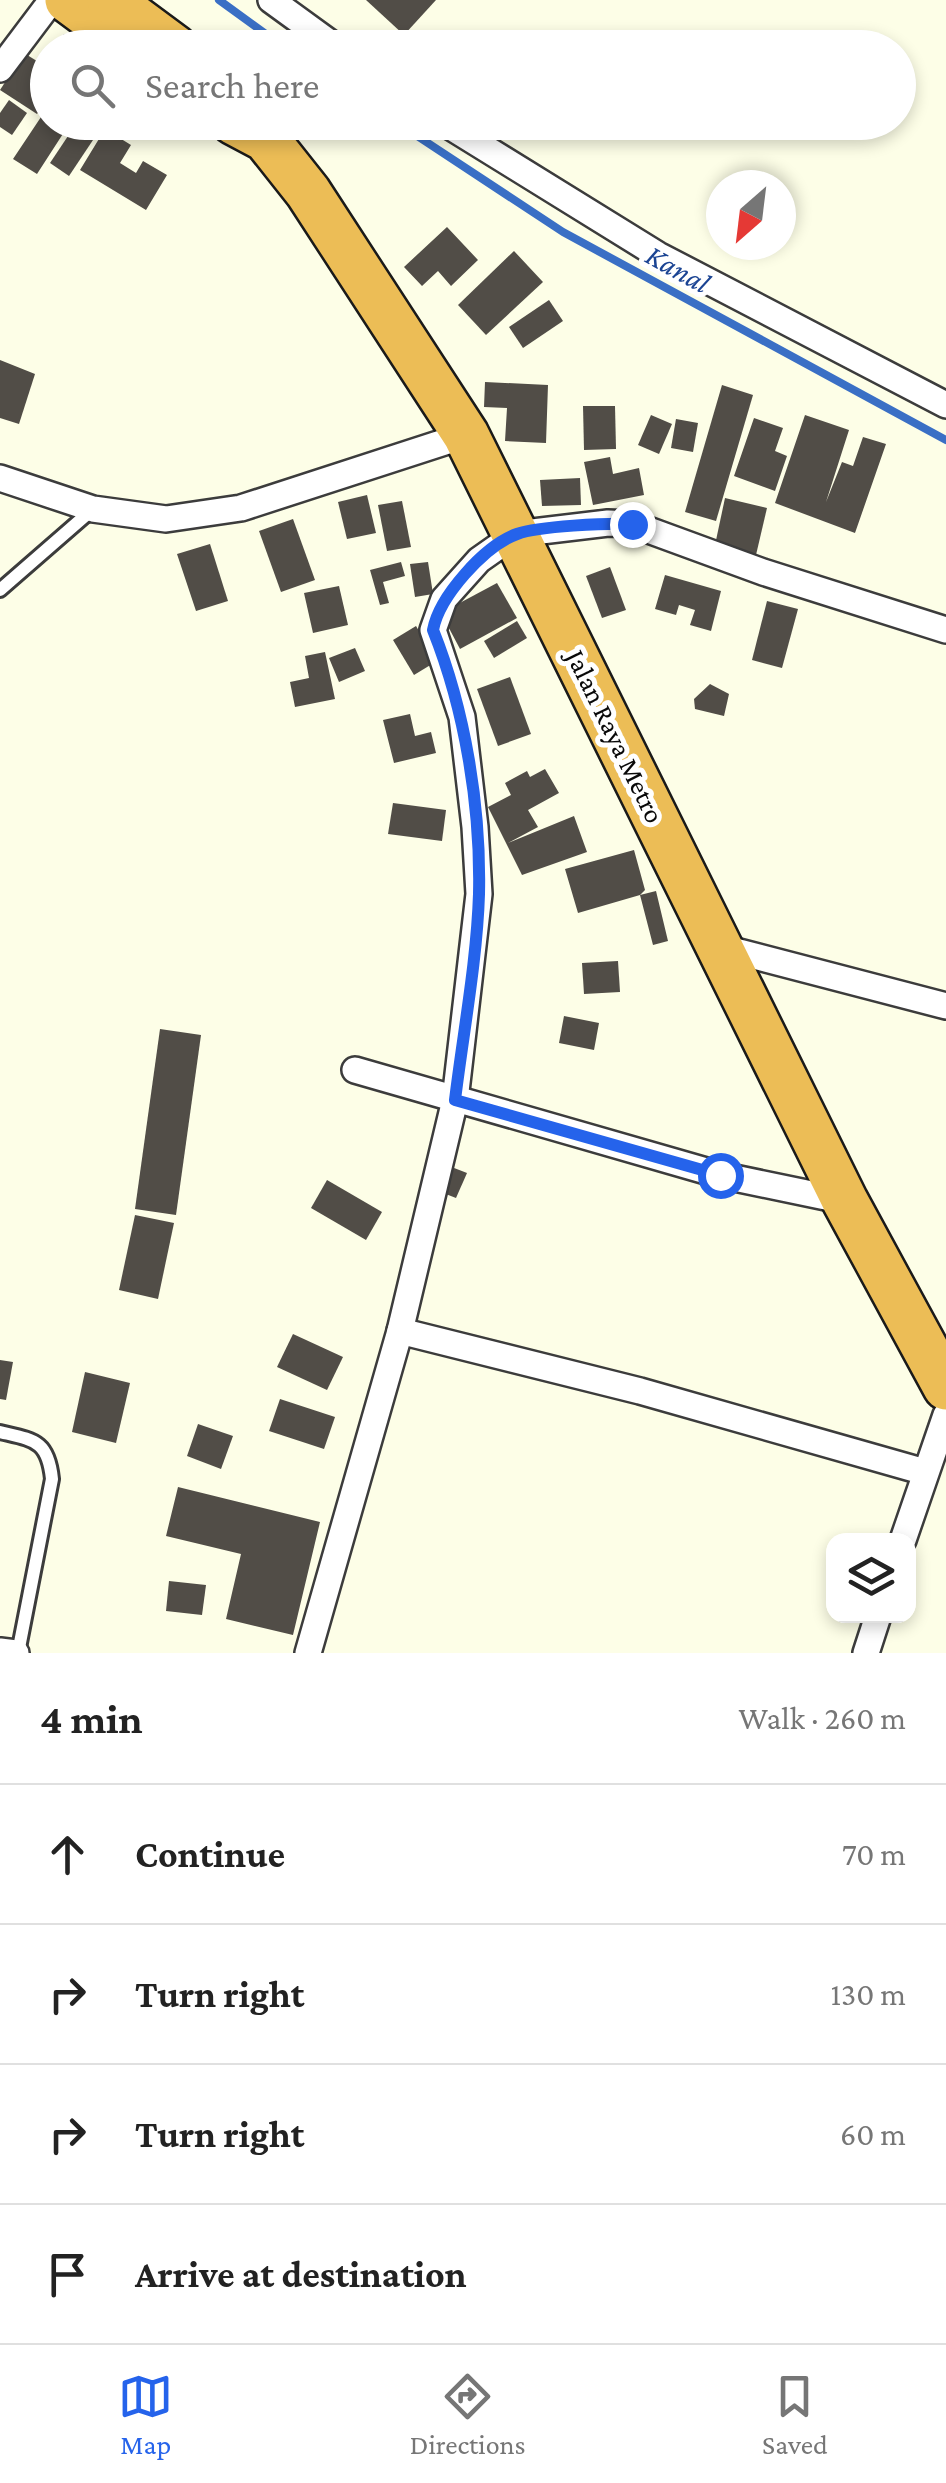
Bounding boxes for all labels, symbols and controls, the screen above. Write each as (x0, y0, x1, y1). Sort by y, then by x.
search box (30, 30, 916, 140)
icon: search (65, 58, 120, 113)
text: Search here (145, 64, 319, 106)
north arrow (706, 170, 796, 260)
water label: Kanal (641, 238, 716, 300)
route end (610, 502, 656, 548)
street label: Jalan Raya Metro (559, 642, 671, 828)
route start (698, 1153, 744, 1199)
map controls (826, 1533, 916, 1623)
button: layers (826, 1533, 916, 1623)
text: 4 min (40, 1695, 143, 1742)
text: Walk · 260 m (739, 1700, 906, 1736)
icon: ahead (40, 1827, 95, 1882)
text: Continue (135, 1833, 285, 1875)
text: 70 m (842, 1836, 906, 1872)
icon: right (40, 1967, 95, 2022)
text: Turn right (135, 1973, 304, 2015)
text: 130 m (830, 1976, 906, 2012)
icon: right (40, 2107, 95, 2162)
text: Turn right (135, 2113, 304, 2155)
text: 60 m (840, 2116, 906, 2152)
icon: arrive (40, 2247, 95, 2302)
text: Arrive at destination (135, 2253, 467, 2295)
tab: Map (118, 2369, 173, 2460)
tab: Directions (410, 2369, 526, 2460)
tab: Saved (762, 2369, 828, 2460)

